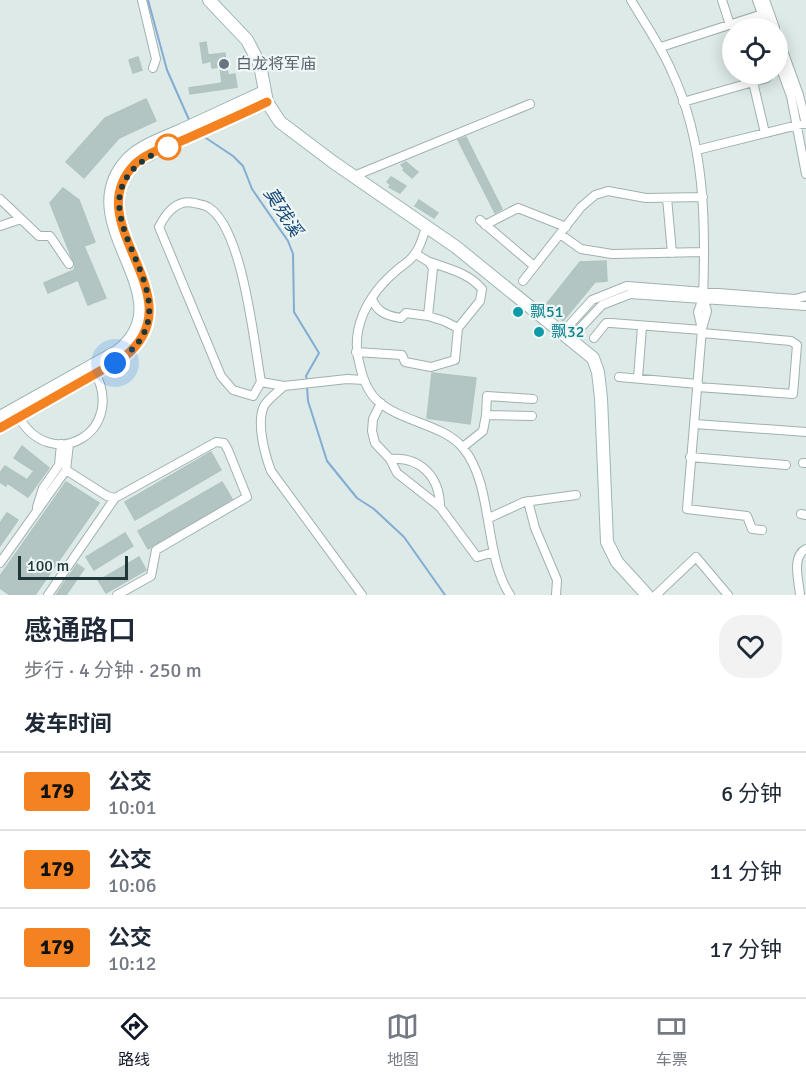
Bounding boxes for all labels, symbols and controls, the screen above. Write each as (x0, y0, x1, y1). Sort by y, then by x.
map controls (722, 18, 788, 84)
button: locate (722, 18, 788, 84)
place label: 白龙将军庙 (236, 54, 316, 74)
marker: 白龙将军庙 (217, 57, 231, 71)
unlabelled marker (155, 134, 181, 160)
water label: 莫残溪 (259, 183, 308, 242)
place label: 飘51 (530, 302, 563, 322)
marker: 飘51 (511, 305, 525, 319)
place label: 飘32 (551, 322, 584, 342)
marker: 飘32 (532, 325, 546, 339)
your location (100, 348, 130, 378)
scale bar (18, 553, 128, 580)
text: 100 m (27, 556, 69, 576)
text: 感通路口 (24, 614, 136, 648)
button: heart (719, 615, 782, 678)
text: 步行 · 4 分钟 · 250 m (24, 658, 202, 683)
text: 发车时间 (24, 710, 112, 737)
text: 公交 (108, 768, 152, 795)
text: 179 (40, 778, 74, 804)
text: 6 分钟 (721, 780, 782, 807)
text: 10:01 (108, 795, 157, 820)
text: 公交 (108, 846, 152, 873)
text: 179 (40, 856, 74, 882)
text: 11 分钟 (709, 858, 782, 885)
text: 10:06 (108, 873, 157, 898)
text: 公交 (108, 924, 152, 951)
text: 179 (40, 934, 74, 960)
text: 17 分钟 (709, 936, 782, 963)
text: 10:12 (108, 951, 157, 976)
tab: 路线 (118, 1010, 151, 1070)
tab: 地图 (386, 1010, 419, 1070)
tab: 车票 (655, 1010, 688, 1070)

